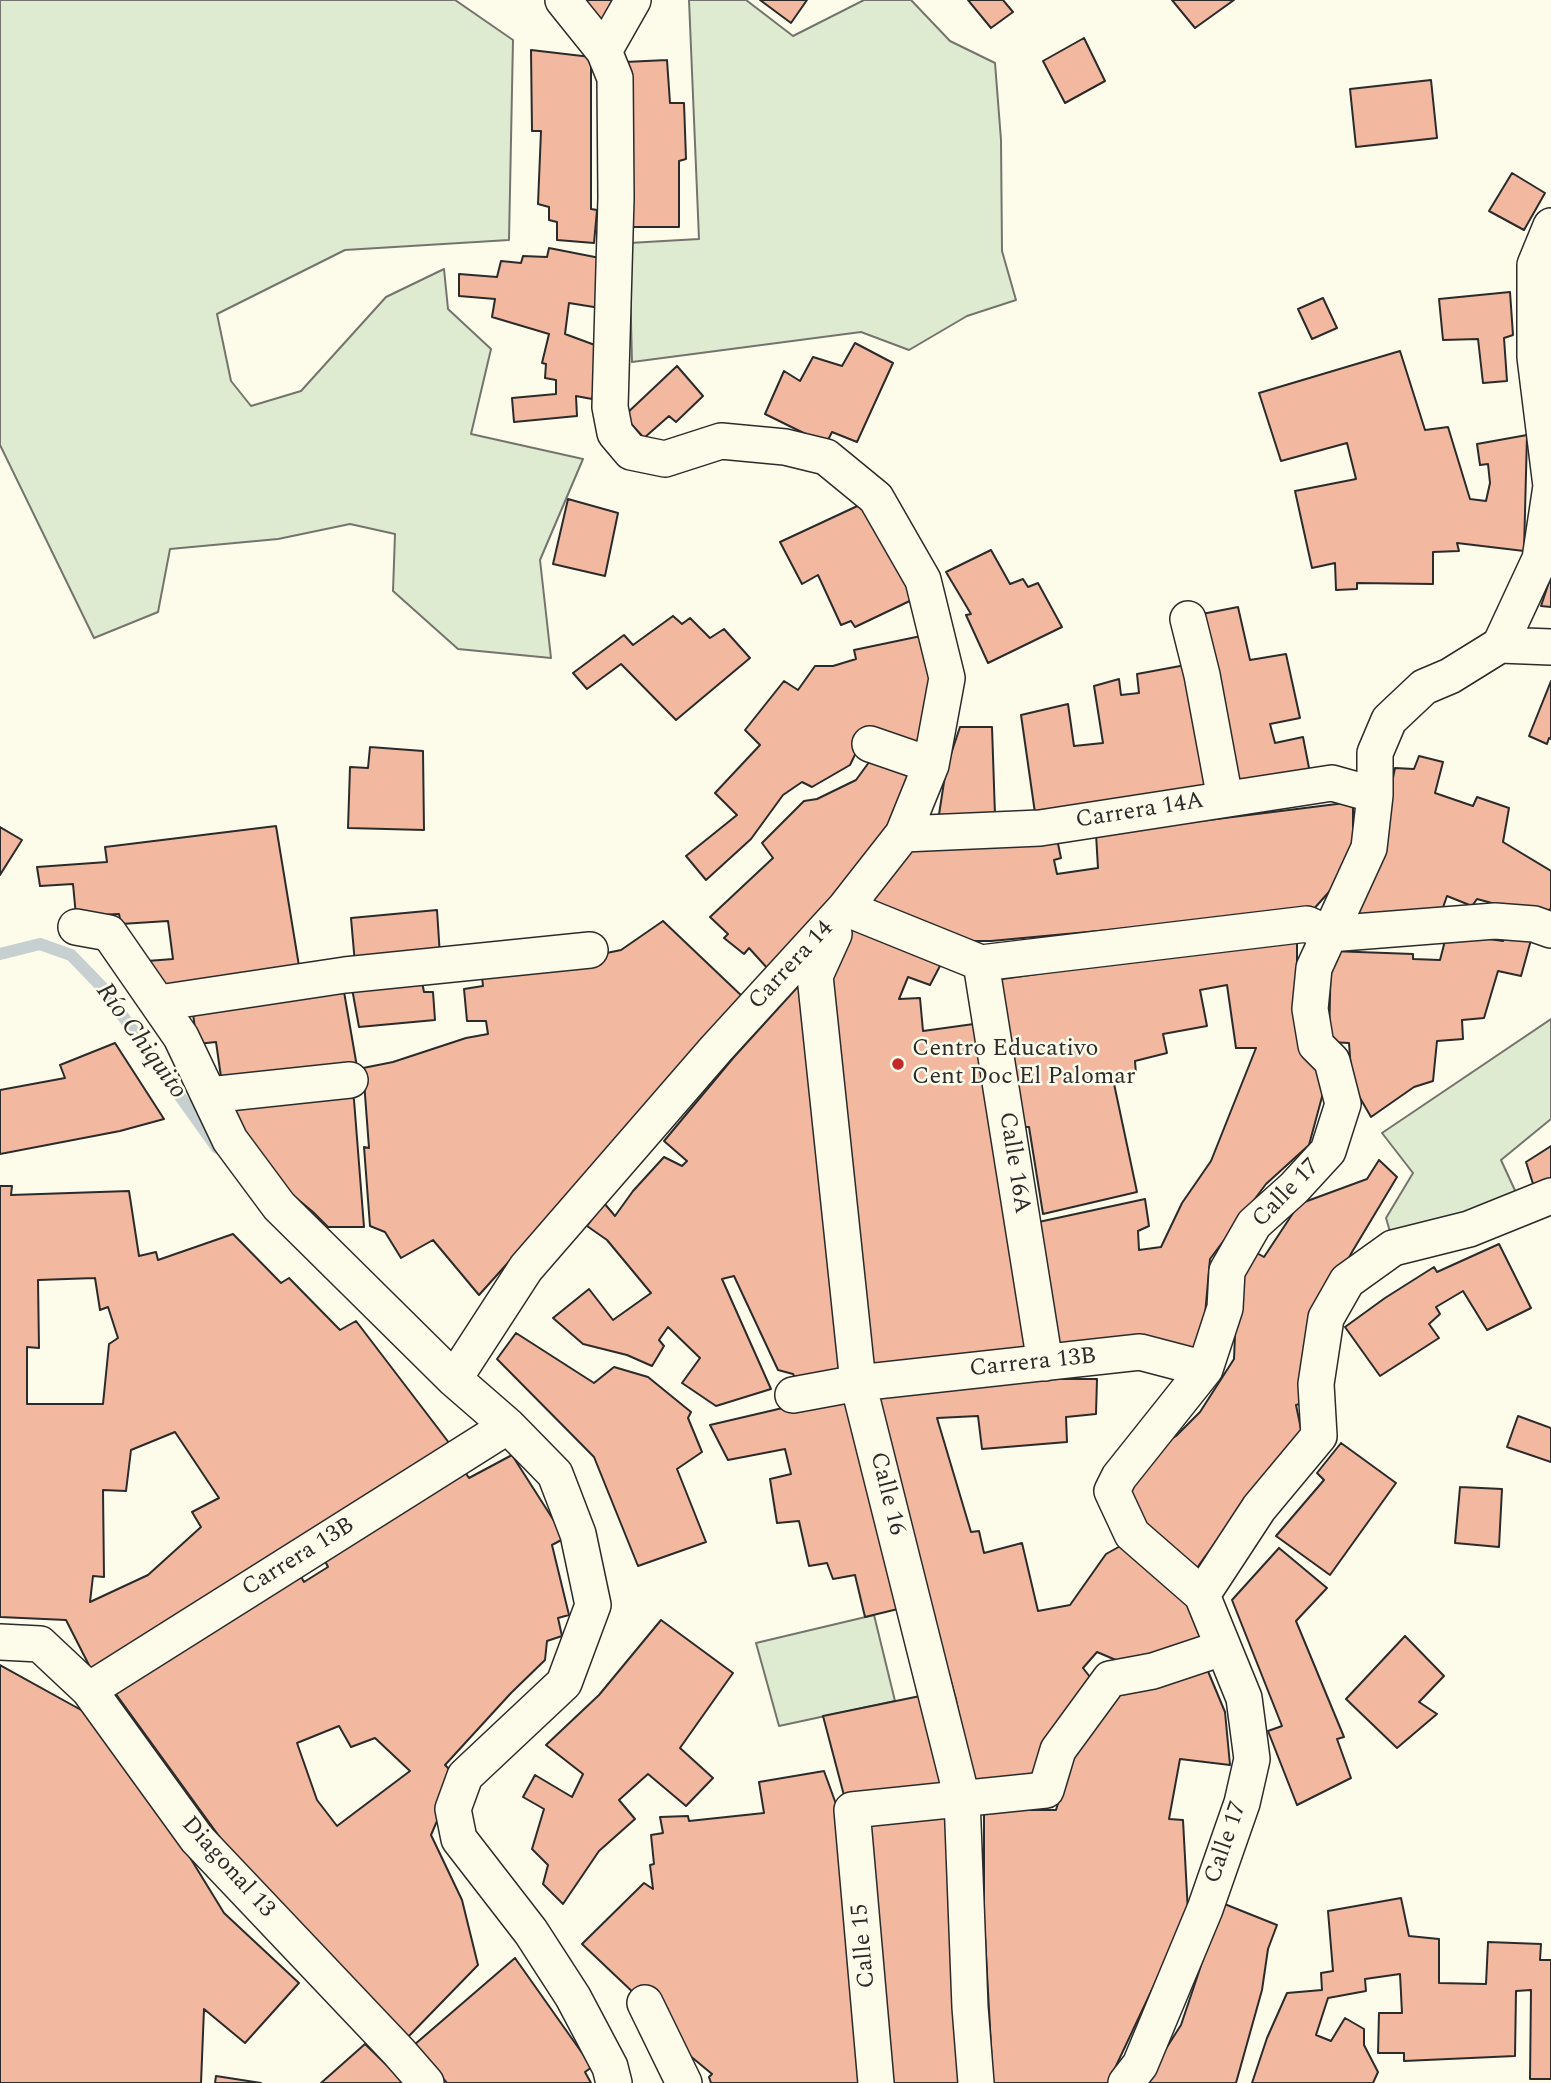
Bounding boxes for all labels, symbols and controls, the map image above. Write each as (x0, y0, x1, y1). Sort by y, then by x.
street label: Carrera 14A (1074, 788, 1206, 836)
street label: Carrera 14 (744, 915, 840, 1017)
water label: Río Chiquito (87, 978, 193, 1106)
place label: Centro Educativo Cent Doc El Palomar (912, 1036, 1136, 1092)
marker: Centro Educativo Cent Doc El Palomar (890, 1056, 906, 1072)
street label: Calle 16A (991, 1110, 1035, 1216)
street label: Calle 17 (1247, 1154, 1327, 1234)
street label: Carrera 13B (968, 1343, 1098, 1385)
street label: Calle 16 (862, 1449, 910, 1539)
street label: Carrera 13B (237, 1512, 361, 1604)
street label: Calle 17 (1200, 1798, 1254, 1888)
street label: Diagonal 13 (174, 1812, 280, 1924)
street label: Calle 15 (847, 1903, 883, 1989)

